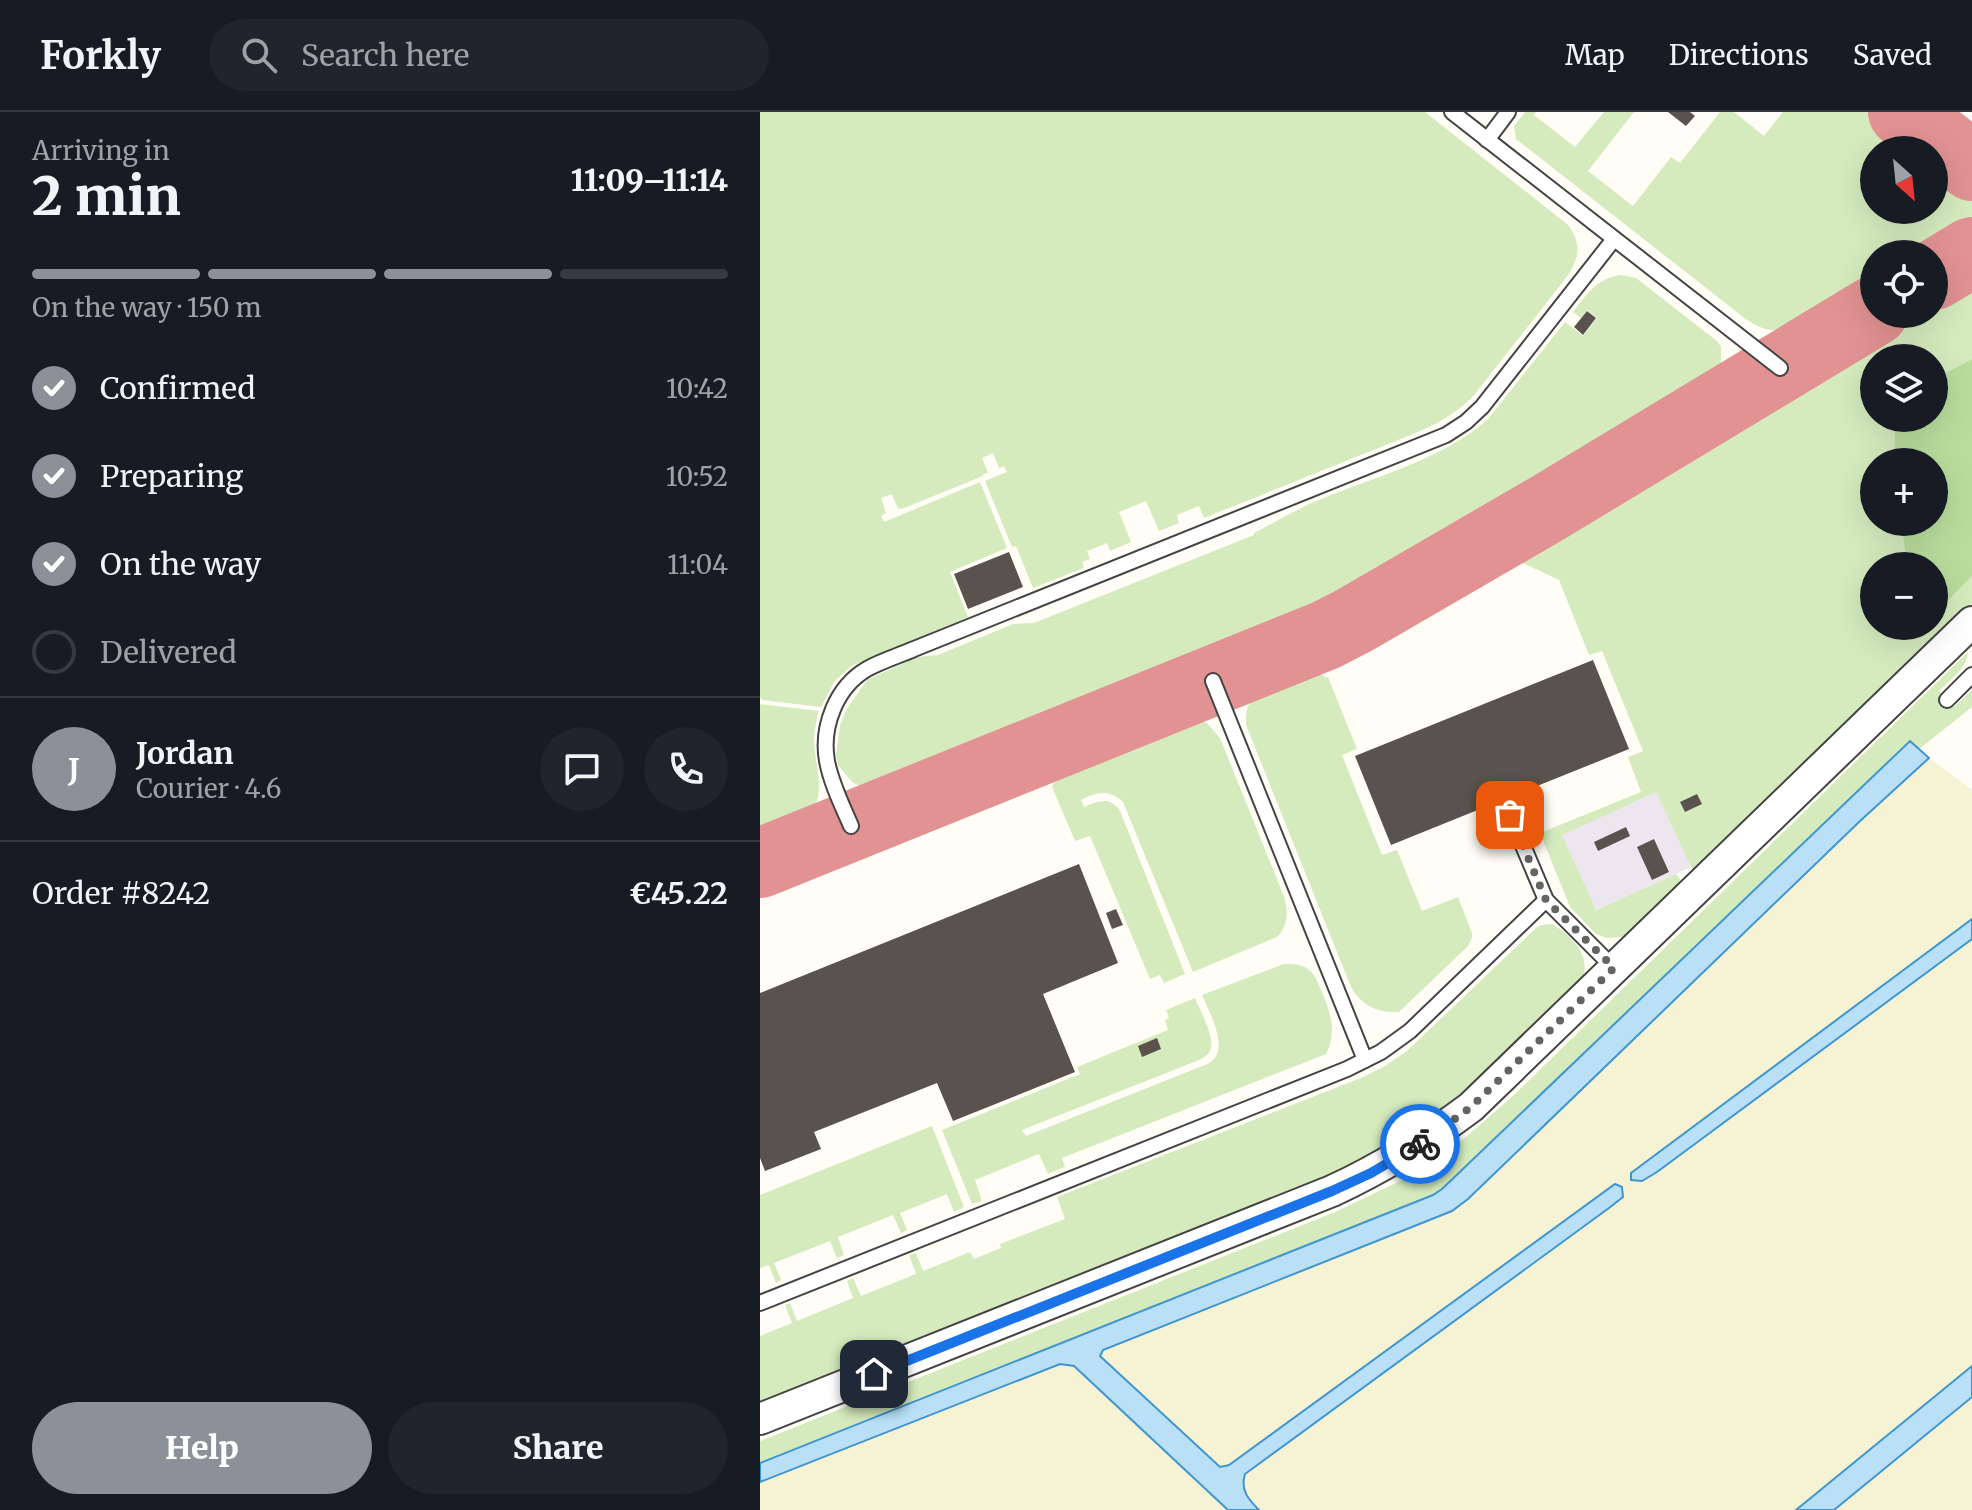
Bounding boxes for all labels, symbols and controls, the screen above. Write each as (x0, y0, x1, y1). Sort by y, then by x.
search box (209, 19, 769, 91)
text: Forkly (40, 32, 161, 79)
icon: search (237, 33, 281, 77)
text: Search here (301, 36, 469, 74)
text: Map (1565, 37, 1625, 73)
text: Directions (1669, 37, 1809, 73)
text: Saved (1853, 37, 1932, 73)
text: Arriving in (32, 134, 170, 167)
north arrow (1860, 136, 1948, 224)
map controls (1860, 136, 1948, 640)
text: 11:09–11:14 (571, 161, 728, 199)
text: 2 min (32, 164, 181, 229)
button: locate (1860, 240, 1948, 328)
text: On the way · 150 m (32, 291, 261, 324)
button: layers (1860, 344, 1948, 432)
icon: check (32, 366, 76, 410)
text: Confirmed (100, 369, 255, 407)
text: 10:42 (666, 372, 728, 405)
button: + (1860, 448, 1948, 536)
icon: check (32, 454, 76, 498)
text: Preparing (100, 457, 243, 495)
text: 10:52 (666, 460, 728, 493)
icon: check (32, 542, 76, 586)
text: On the way (100, 545, 261, 583)
text: 11:04 (667, 548, 728, 581)
button: − (1860, 552, 1948, 640)
text: Delivered (100, 633, 237, 671)
button: chat (540, 727, 624, 811)
button: phone (644, 727, 728, 811)
text: Jordan (136, 734, 234, 772)
text: J (68, 750, 80, 788)
text: Courier · 4.6 (136, 772, 282, 805)
pin (1476, 781, 1544, 849)
icon: bag (1488, 793, 1532, 837)
text: Order #8242 (32, 874, 210, 912)
text: €45.22 (629, 874, 728, 912)
courier (1380, 1104, 1460, 1184)
icon: bike (1398, 1122, 1442, 1166)
pin (840, 1340, 908, 1408)
icon: home (852, 1352, 896, 1396)
button: Help (32, 1402, 372, 1494)
button: Share (388, 1402, 728, 1494)

